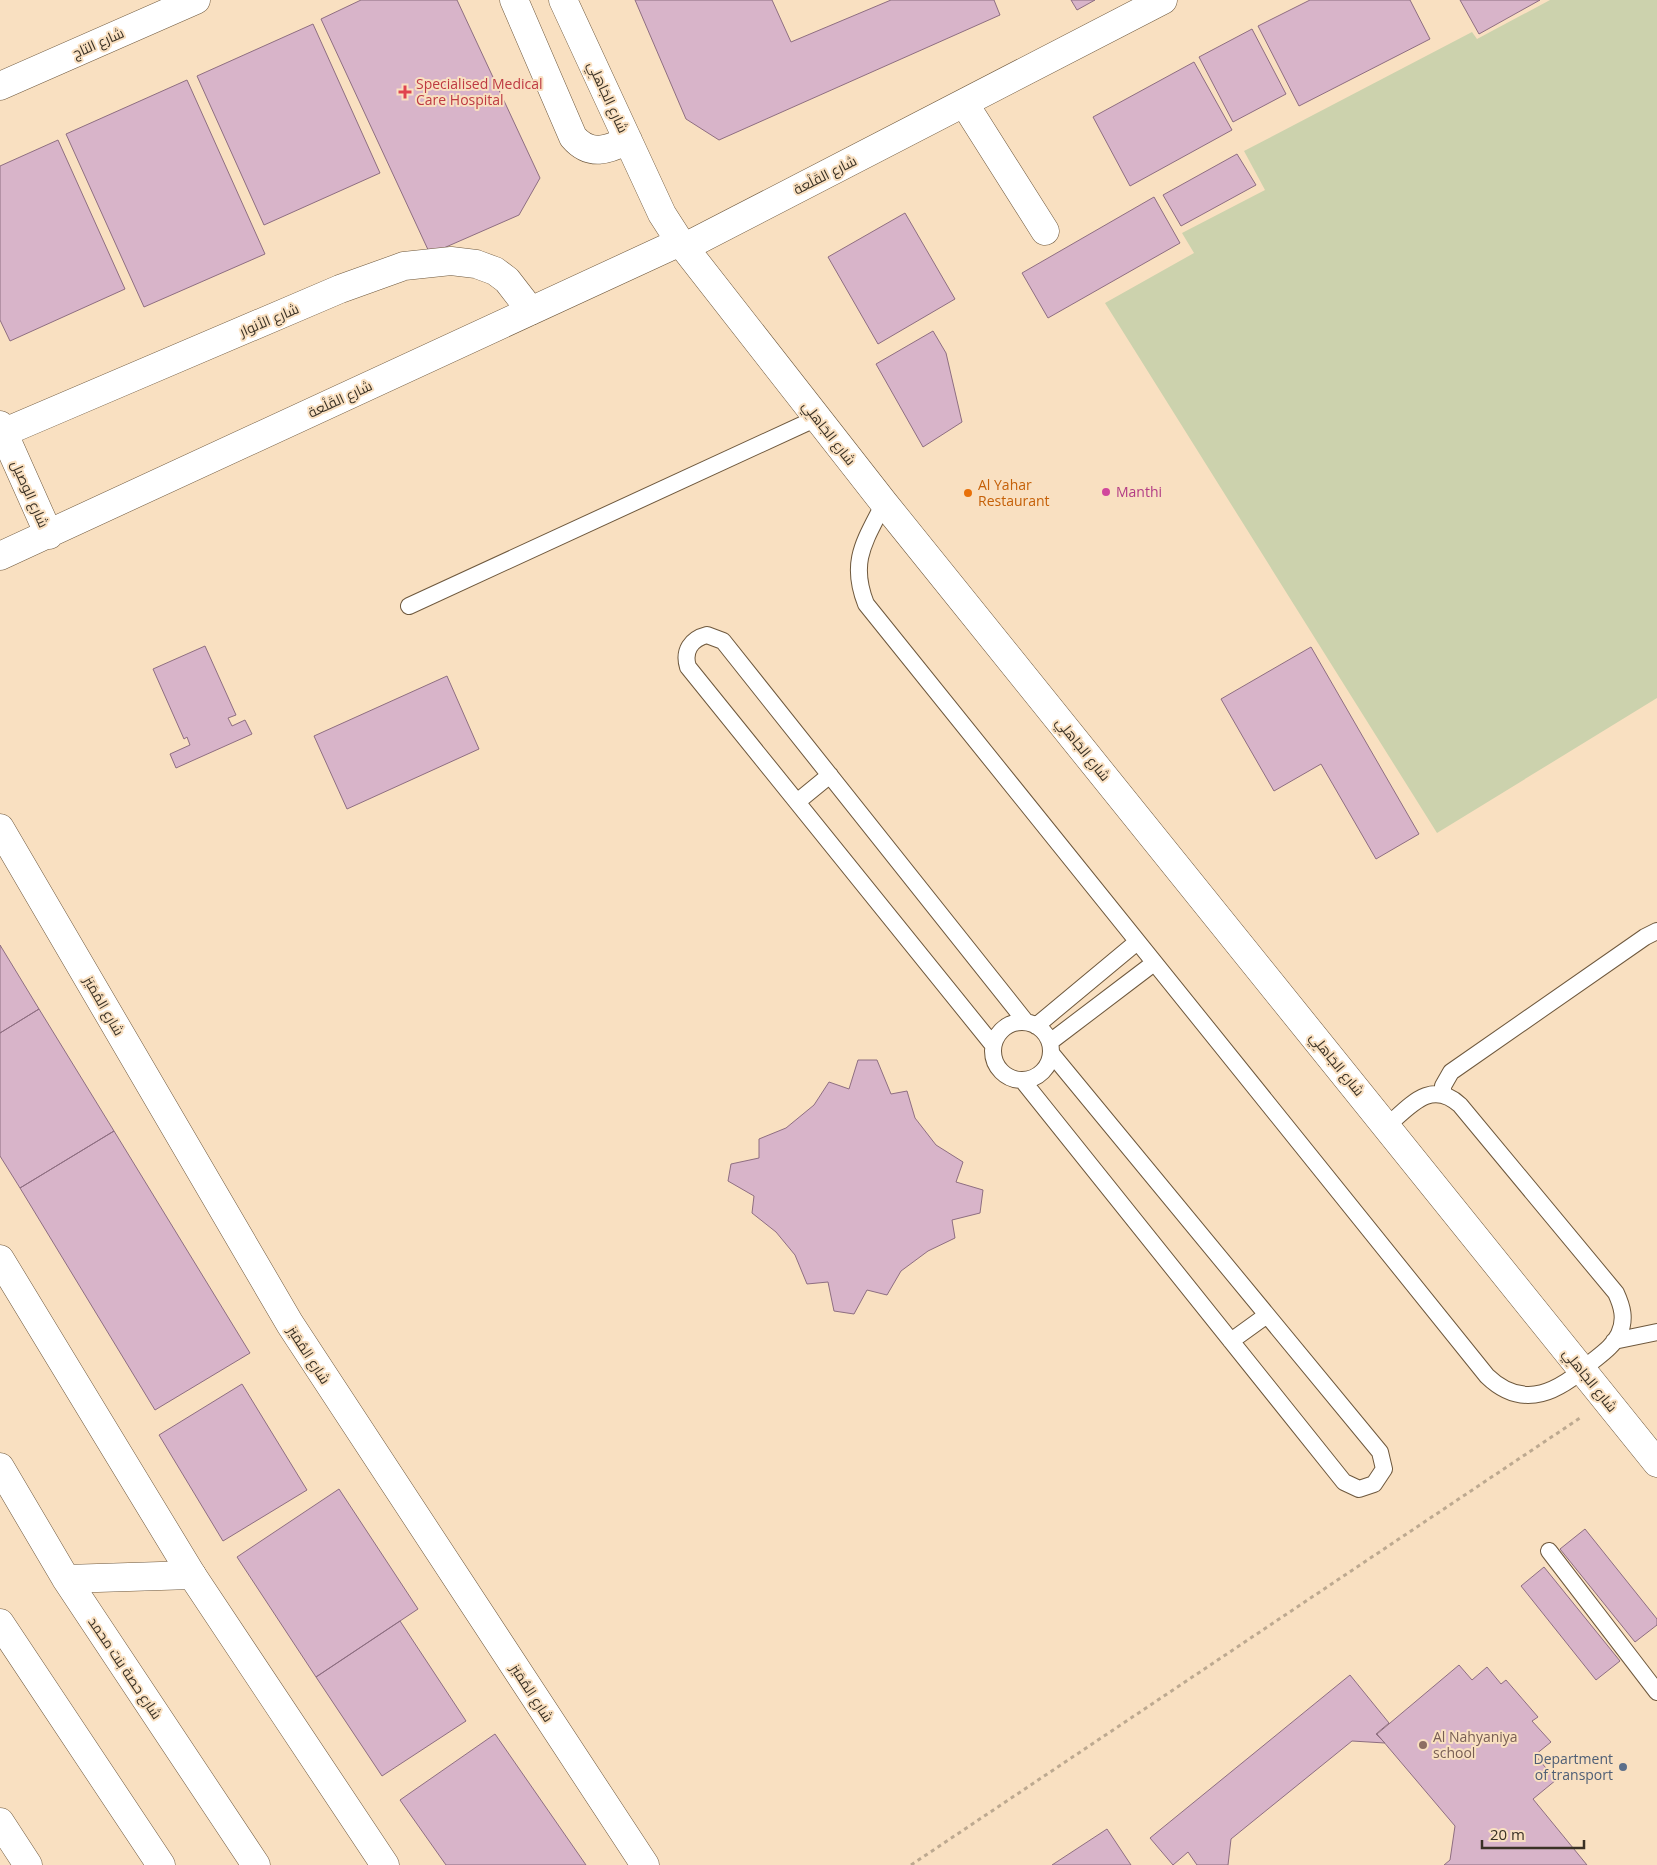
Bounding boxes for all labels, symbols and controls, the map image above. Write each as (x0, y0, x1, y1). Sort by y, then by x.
street label: شارع التاج (69, 23, 127, 62)
street label: شارع الجَاهلِي (581, 58, 633, 137)
place label: Specialised Medical Care Hospital (416, 74, 543, 109)
marker: Specialised Medical Care Hospital (398, 85, 412, 99)
street label: شارع القَلْعة (790, 151, 860, 199)
street label: شارع الأنوار (235, 299, 301, 341)
street label: شارع القَلْعة (305, 375, 375, 422)
street label: شارع الجَاهلِي (796, 397, 861, 471)
street label: شارع الوصيل (7, 457, 54, 530)
place label: Al Yahar Restaurant (978, 475, 1050, 510)
place label: Manthi (1116, 482, 1162, 501)
marker: Manthi (1100, 486, 1112, 498)
marker: Al Yahar Restaurant (962, 487, 974, 499)
street label: شارع الجَاهلِي (1049, 713, 1115, 786)
street label: شارع المُمَيَز (79, 972, 129, 1039)
street label: شارع الجَاهلِي (1303, 1028, 1369, 1101)
street label: شارع المُمَيَز (283, 1321, 335, 1387)
street label: شارع الجَاهلِي (1556, 1344, 1622, 1417)
street label: شارع حصة بنت محمد (84, 1613, 167, 1723)
street label: شارع المُمَيَز (506, 1659, 558, 1725)
place label: Al Nahyaniya school (1433, 1727, 1518, 1762)
marker: Al Nahyaniya school (1417, 1739, 1429, 1751)
place label: Department of transport (1534, 1749, 1613, 1784)
marker: Department of transport (1617, 1761, 1629, 1773)
scale bar (1482, 1818, 1584, 1850)
text: 20 m (1490, 1824, 1525, 1844)

